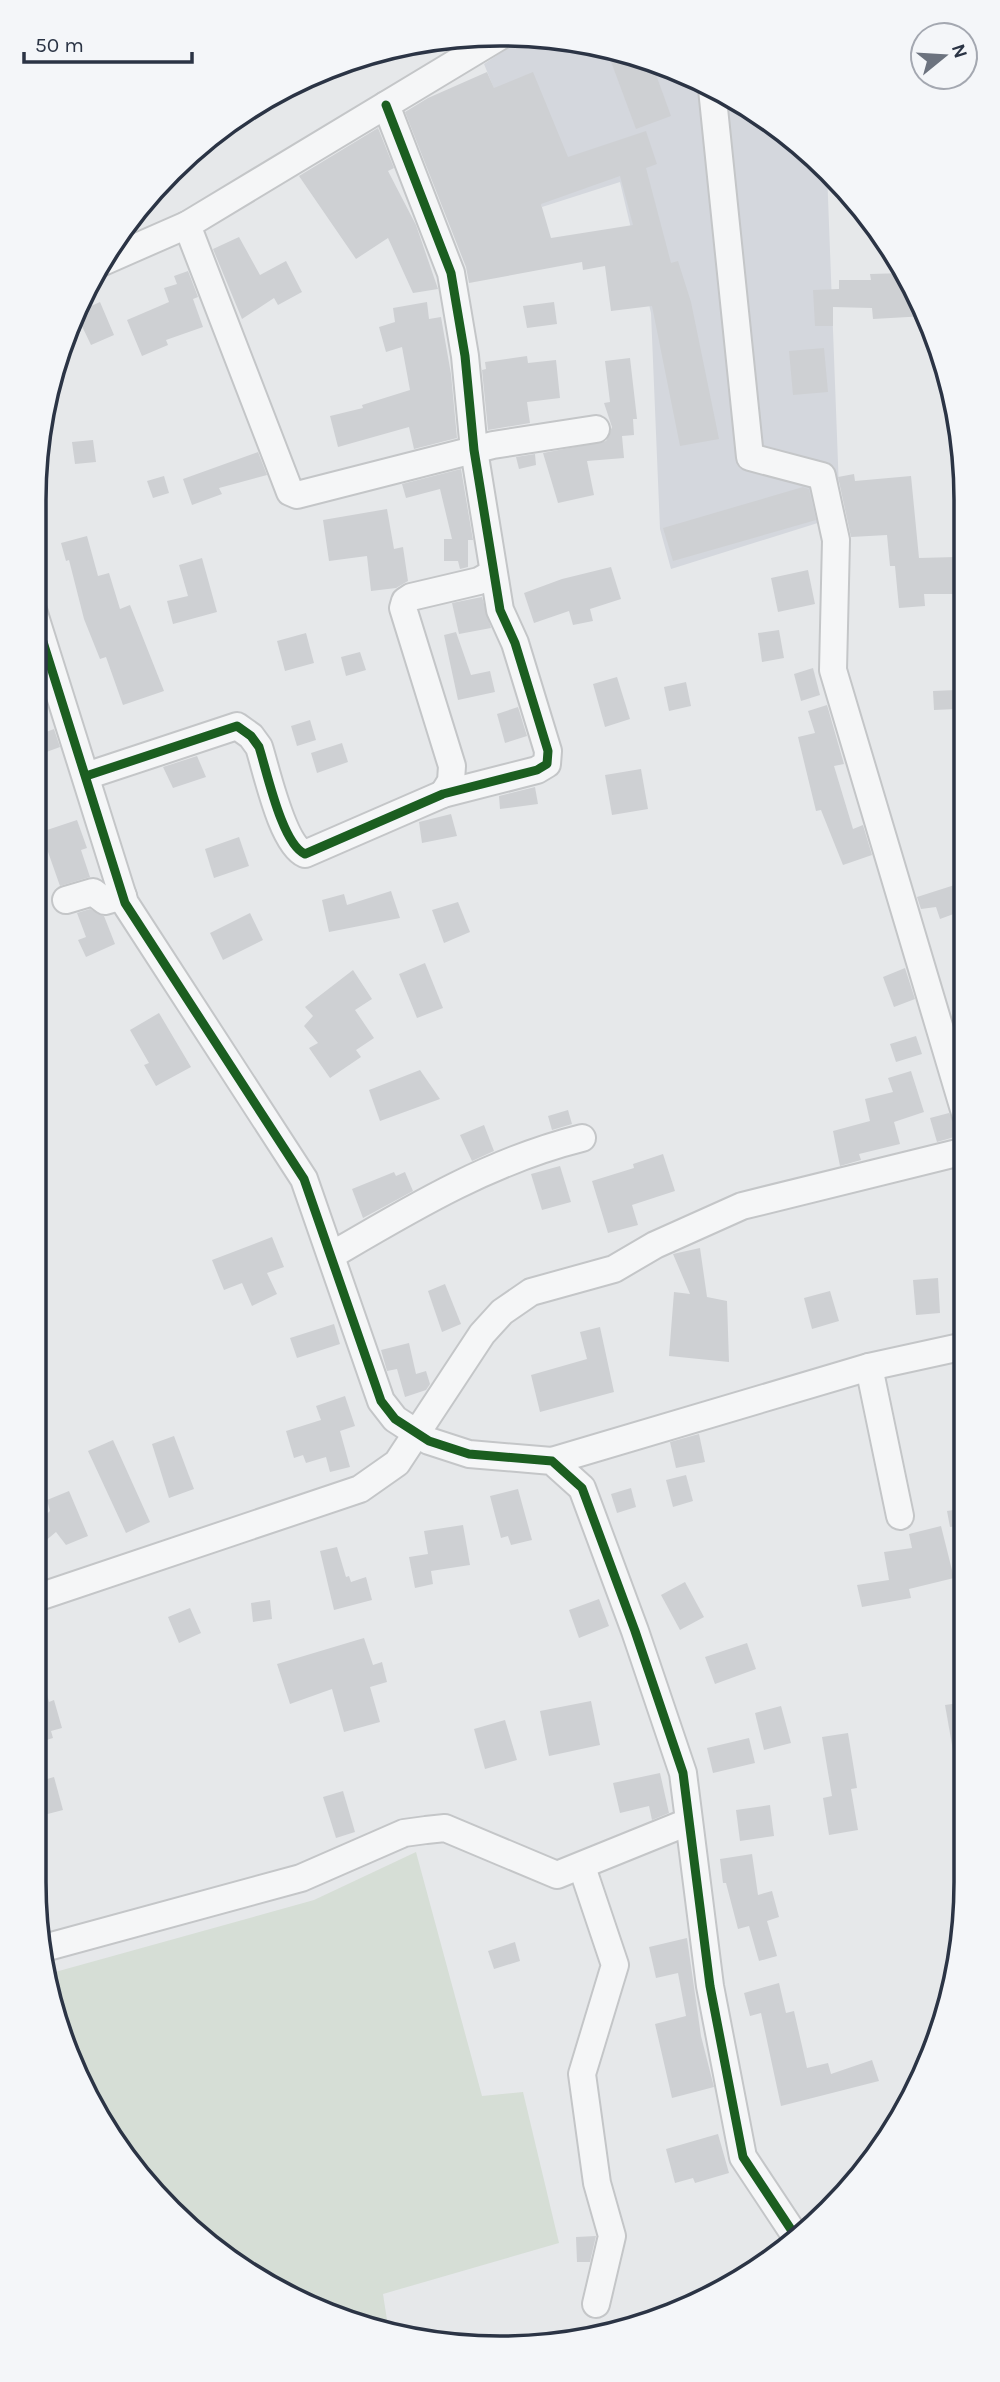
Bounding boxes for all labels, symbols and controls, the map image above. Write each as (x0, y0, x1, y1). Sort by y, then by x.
scale bar (24, 21, 192, 65)
north arrow (909, 21, 979, 91)
text: 50 m (35, 33, 84, 57)
text: N (947, 41, 972, 61)

